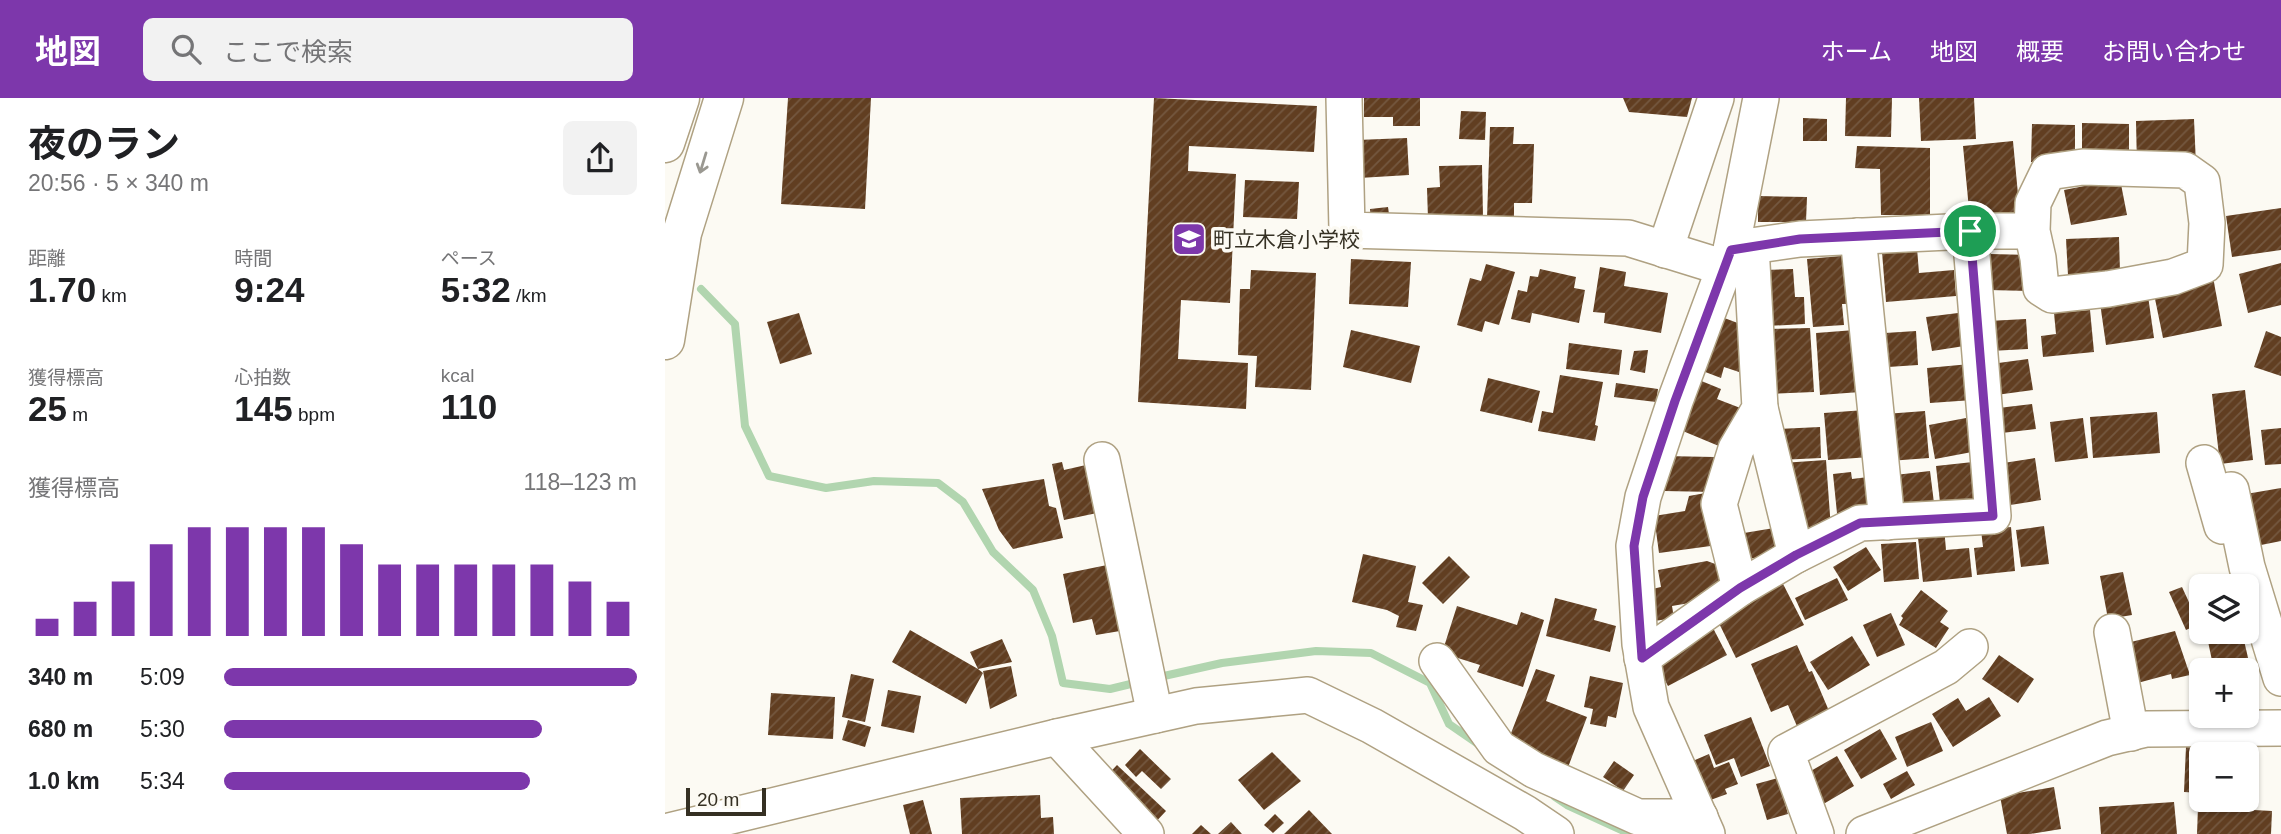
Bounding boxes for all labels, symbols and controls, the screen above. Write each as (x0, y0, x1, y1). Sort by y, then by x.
search box (143, 18, 633, 81)
icon: search (167, 30, 205, 68)
text: 地図 (35, 33, 101, 70)
text: ここで検索 (223, 37, 353, 67)
text: ホーム (1821, 38, 1892, 65)
text: 地図 (1930, 38, 1978, 65)
text: 概要 (2016, 38, 2064, 65)
text: お問い合わせ (2102, 38, 2246, 65)
button: share (563, 121, 637, 195)
text: 夜のラン (28, 123, 180, 165)
one-way arrow (696, 152, 709, 174)
text: 20:56 · 5 × 340 m (28, 170, 209, 196)
pin (1940, 201, 2000, 261)
icon: arrive (1951, 212, 1989, 250)
school or university icon: 町立木倉小学校 (1170, 220, 1208, 258)
place label: 町立木倉小学校 (1213, 228, 1360, 251)
text: 距離 (28, 248, 66, 269)
text: 時間 (234, 248, 272, 269)
text: ペース (441, 248, 497, 269)
text: 1.70 (28, 270, 96, 309)
text: 9:24 (234, 270, 304, 309)
text: 5:32 (441, 270, 511, 309)
text: km (96, 285, 127, 306)
text: /km (511, 285, 547, 306)
text: kcal (441, 365, 474, 386)
text: 獲得標高 (28, 367, 104, 388)
text: 心拍数 (234, 367, 291, 388)
text: 110 (441, 387, 497, 426)
text: 25 (28, 389, 67, 428)
text: 145 (234, 389, 293, 428)
text: m (67, 404, 88, 425)
text: bpm (293, 404, 335, 425)
text: 118–123 m (524, 469, 637, 495)
text: 獲得標高 (28, 475, 120, 501)
map controls (2189, 574, 2259, 812)
button: layers (2189, 574, 2259, 644)
button: + (2189, 658, 2259, 728)
text: 340 m (28, 664, 93, 690)
text: 5:09 (140, 664, 185, 690)
text: 680 m (28, 716, 93, 742)
text: 5:30 (140, 716, 185, 742)
button: − (2189, 742, 2259, 812)
text: 1.0 km (28, 768, 100, 794)
text: 5:34 (140, 768, 185, 794)
scale bar (686, 785, 767, 817)
text: 20 m (697, 789, 739, 810)

